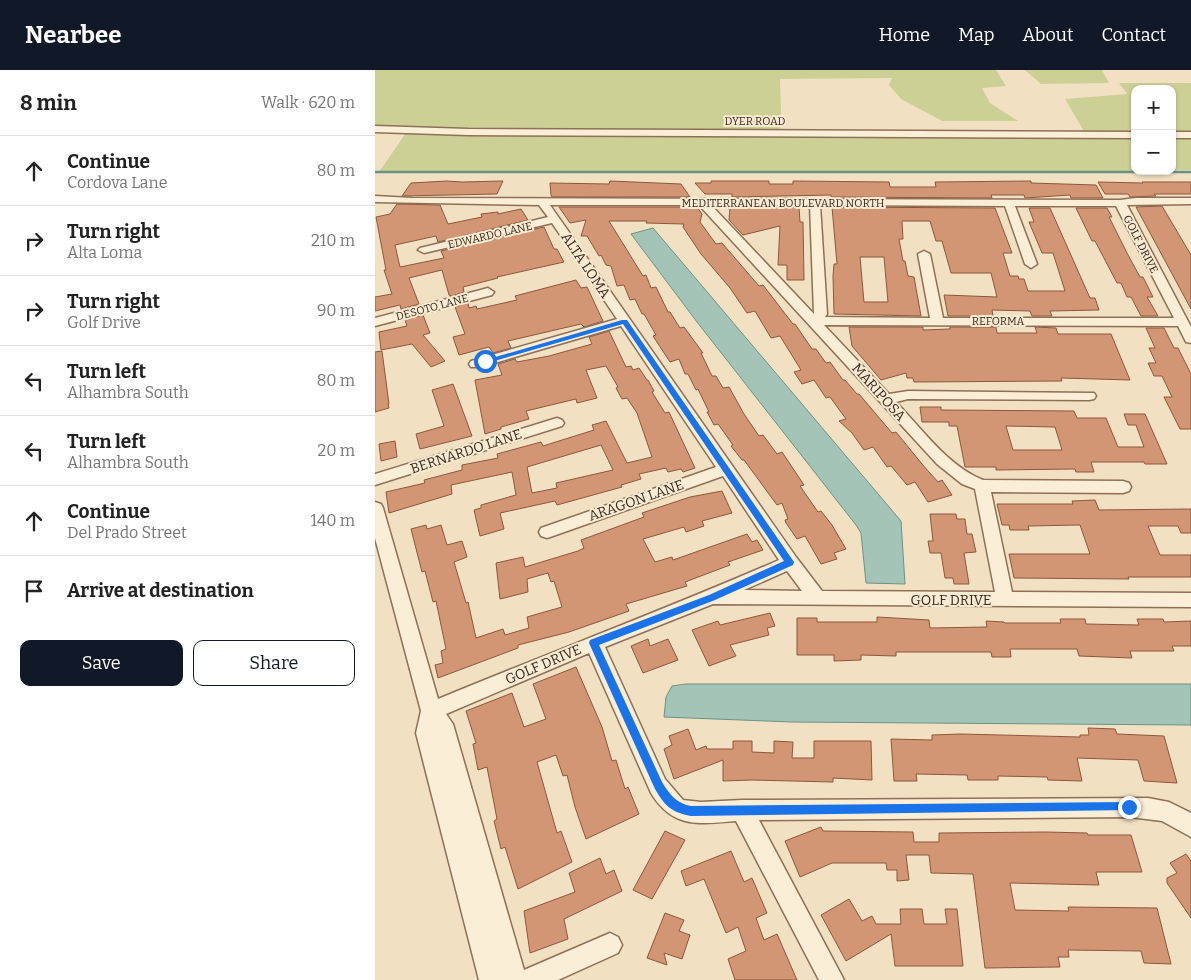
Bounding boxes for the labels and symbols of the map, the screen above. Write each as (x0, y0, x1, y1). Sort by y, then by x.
street label: DYER ROAD (725, 115, 786, 128)
street label: MEDITERRANEAN BOULEVARD NORTH (682, 197, 885, 210)
street label: GOLF DRIVE (1120, 213, 1161, 276)
street label: EDWARDO LANE (447, 219, 534, 252)
street label: ALTA LOMA (557, 229, 614, 301)
street label: DESOTO LANE (394, 292, 470, 323)
street label: REFORMA (972, 315, 1025, 328)
route start (474, 350, 497, 373)
street label: MARIPOSA (848, 360, 909, 425)
street label: BERNARDO LANE (408, 425, 524, 477)
street label: ARAGON LANE (586, 476, 686, 525)
street label: GOLF DRIVE (910, 592, 992, 609)
street label: GOLF DRIVE (503, 641, 584, 688)
route end (1118, 796, 1141, 819)

